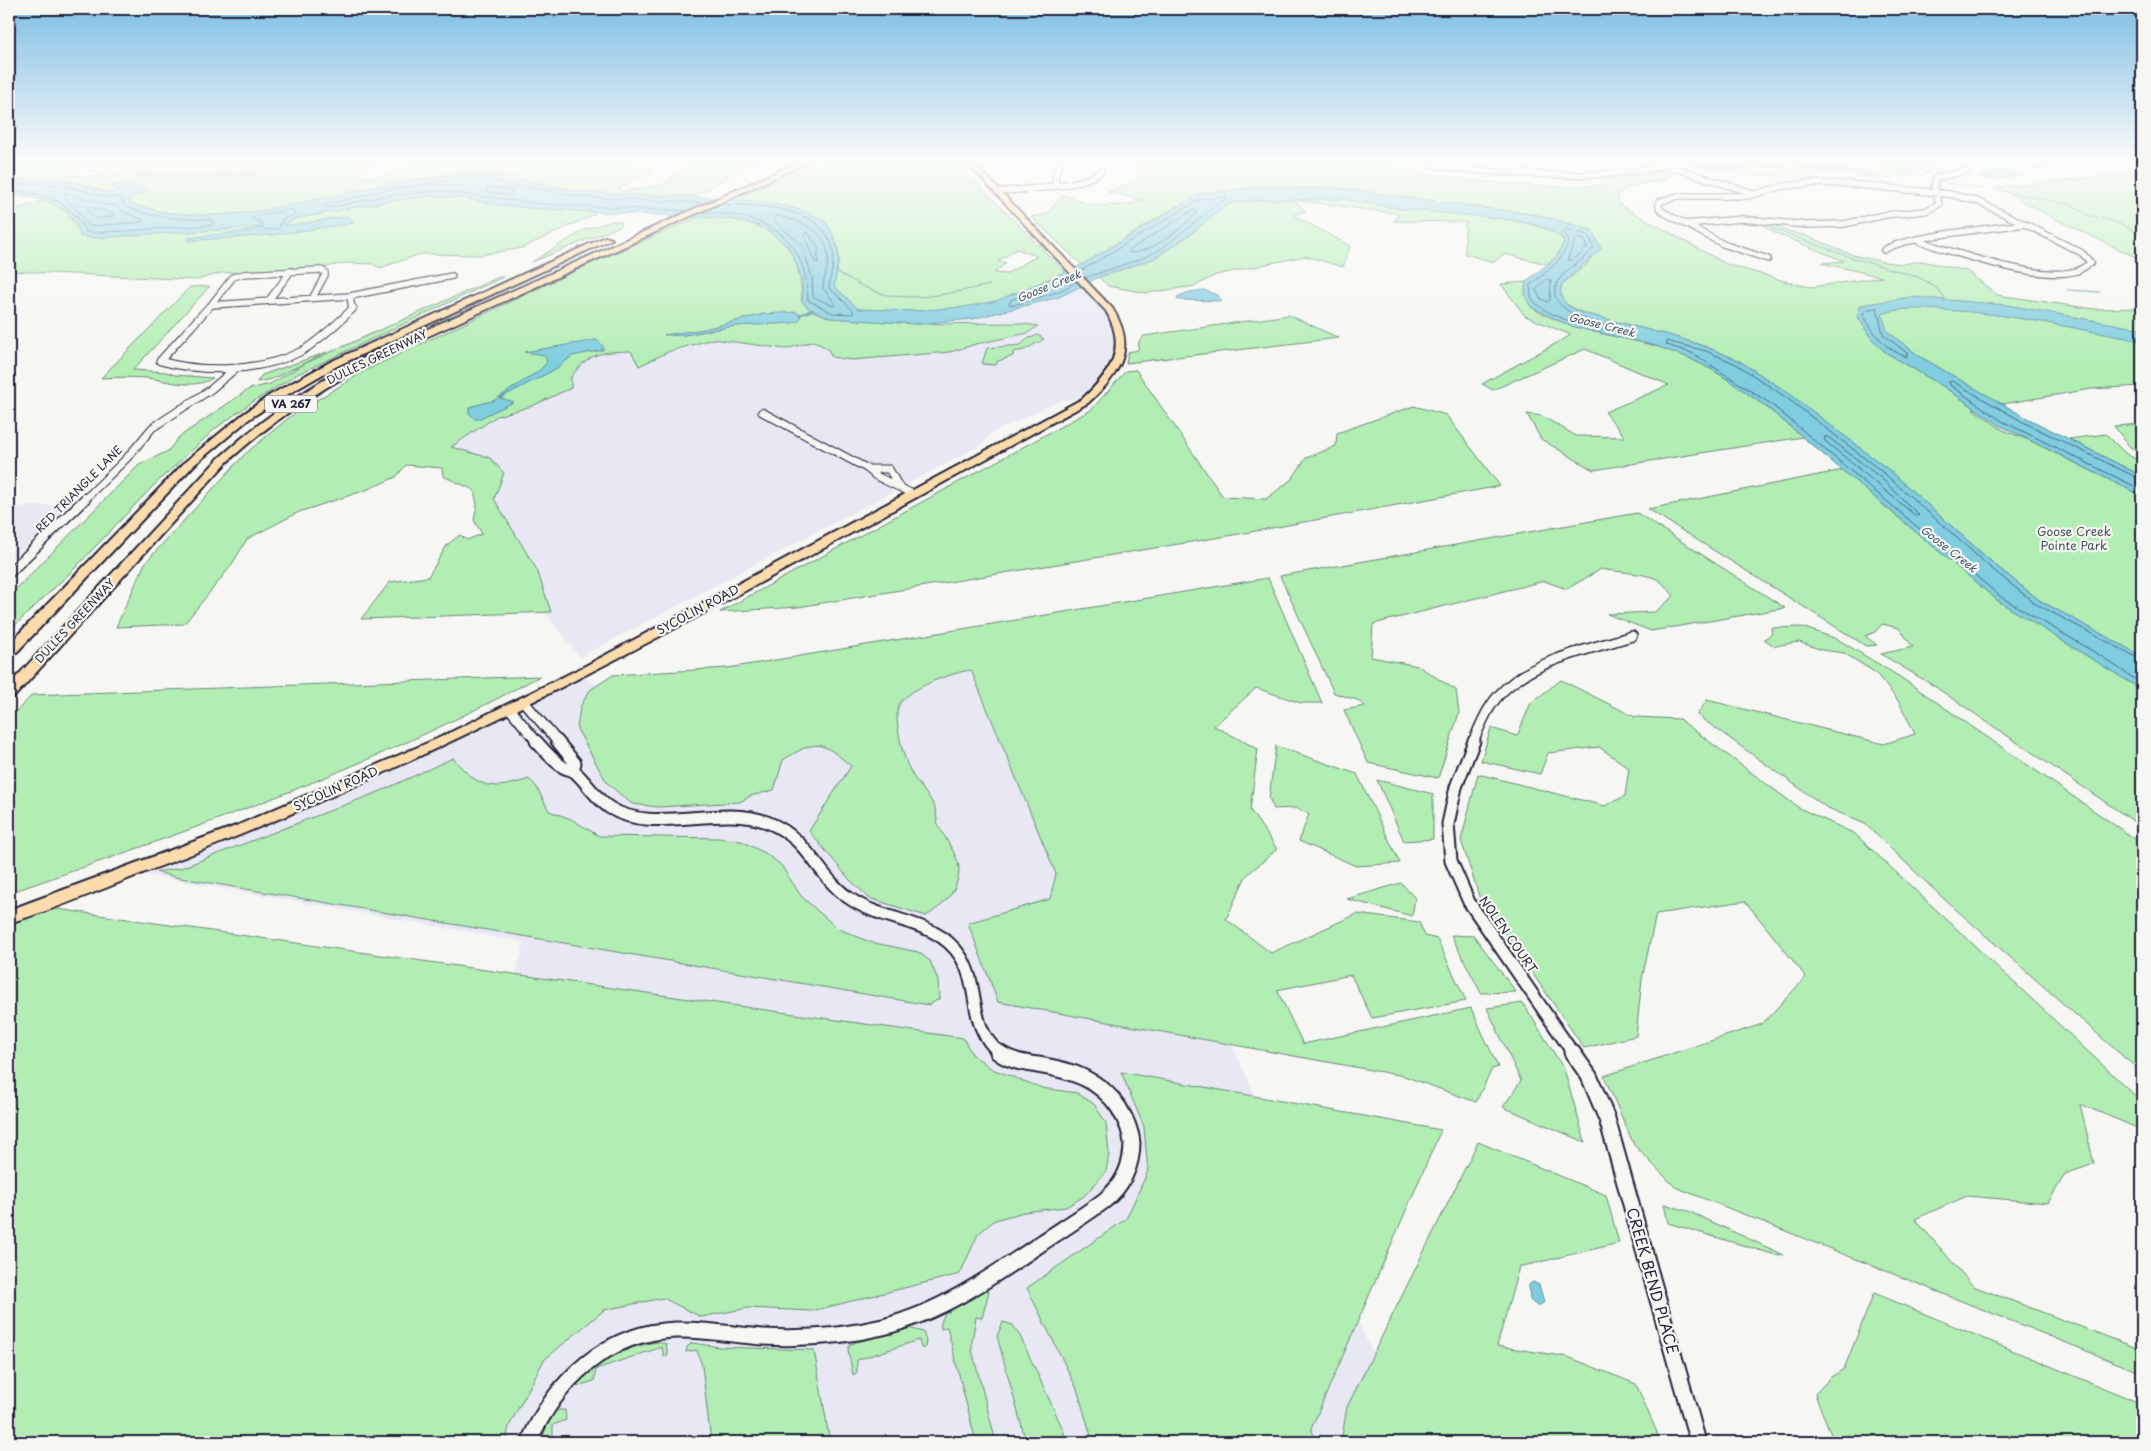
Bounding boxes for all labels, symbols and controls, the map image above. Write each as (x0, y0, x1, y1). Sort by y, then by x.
water label: Goose Creek (1014, 264, 1085, 306)
water label: Goose Creek (1567, 308, 1638, 341)
street label: DULLES GREENWAY (323, 325, 430, 388)
road number: VA 267 (265, 396, 317, 412)
street label: RED TRIANGLE LANE (31, 441, 126, 536)
water label: Goose Creek (1917, 521, 1982, 577)
park label: Goose Creek Pointe Park (2037, 522, 2111, 554)
street label: DULLES GREENWAY (31, 575, 118, 667)
street label: SYCOLIN ROAD (653, 580, 742, 638)
street label: SYCOLIN ROAD (290, 761, 381, 815)
street label: NOLEN COURT (1476, 892, 1543, 977)
street label: CREEK BEND PLACE (1621, 1204, 1685, 1357)

